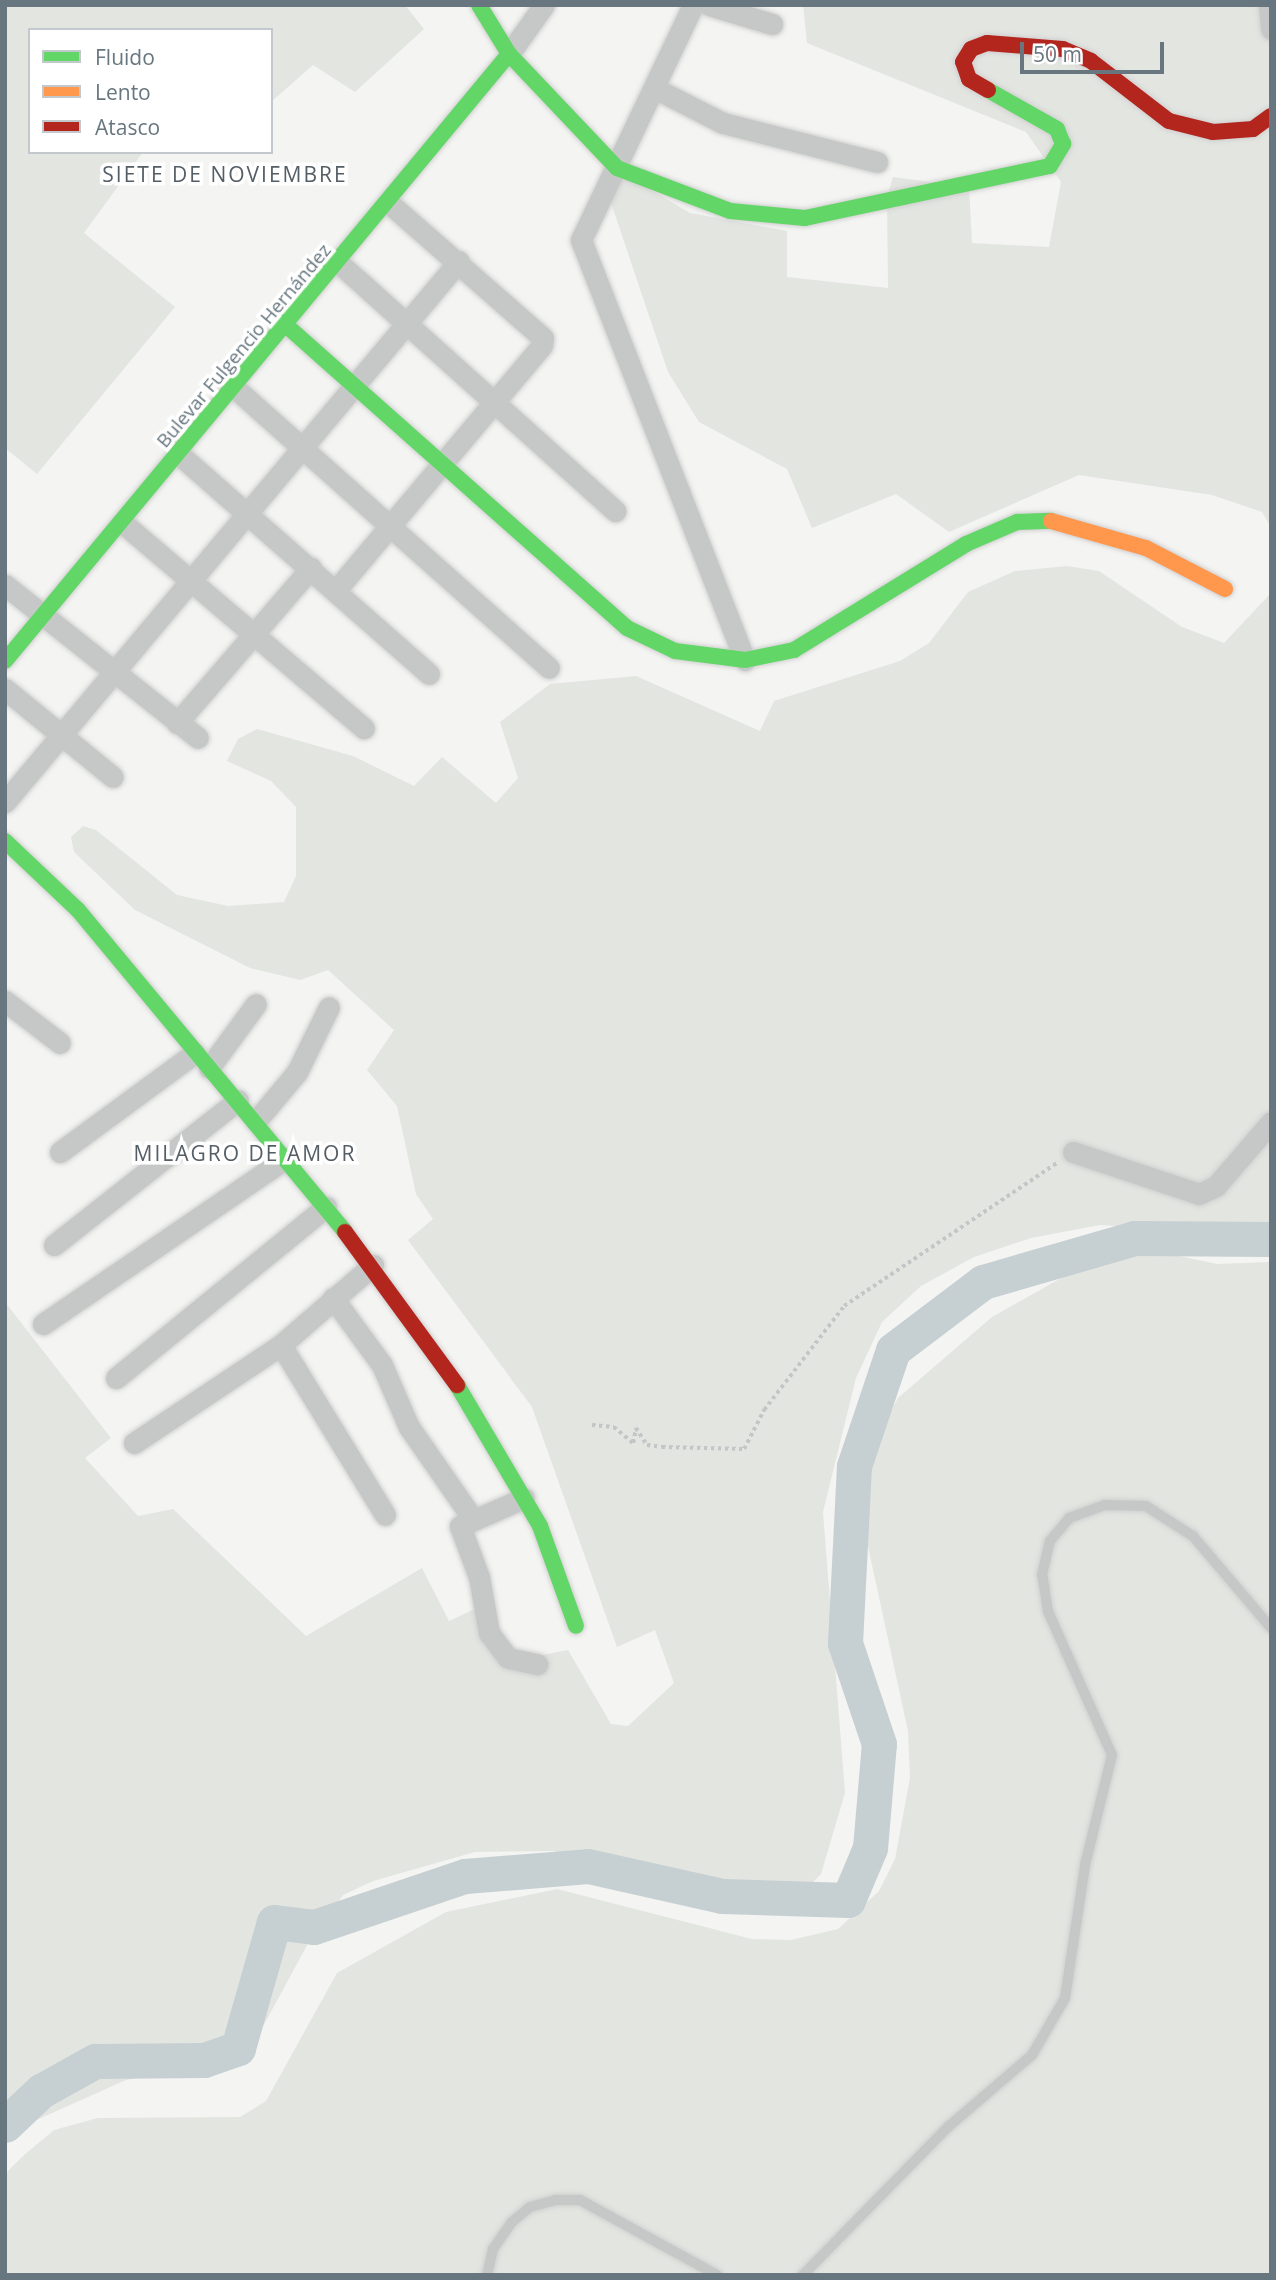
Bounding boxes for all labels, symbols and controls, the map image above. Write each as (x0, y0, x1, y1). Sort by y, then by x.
legend (28, 28, 273, 154)
scale bar (1024, 28, 1168, 72)
text: 50 m (1033, 40, 1082, 68)
text: Fluido (95, 43, 155, 71)
text: Lento (95, 78, 151, 106)
text: Atasco (95, 113, 160, 141)
district label: SIETE DE NOVIEMBRE (105, 161, 345, 187)
street label: Bulevar Fulgencio Hernández (152, 240, 336, 452)
district label: MILAGRO DE AMOR (135, 1140, 355, 1166)

